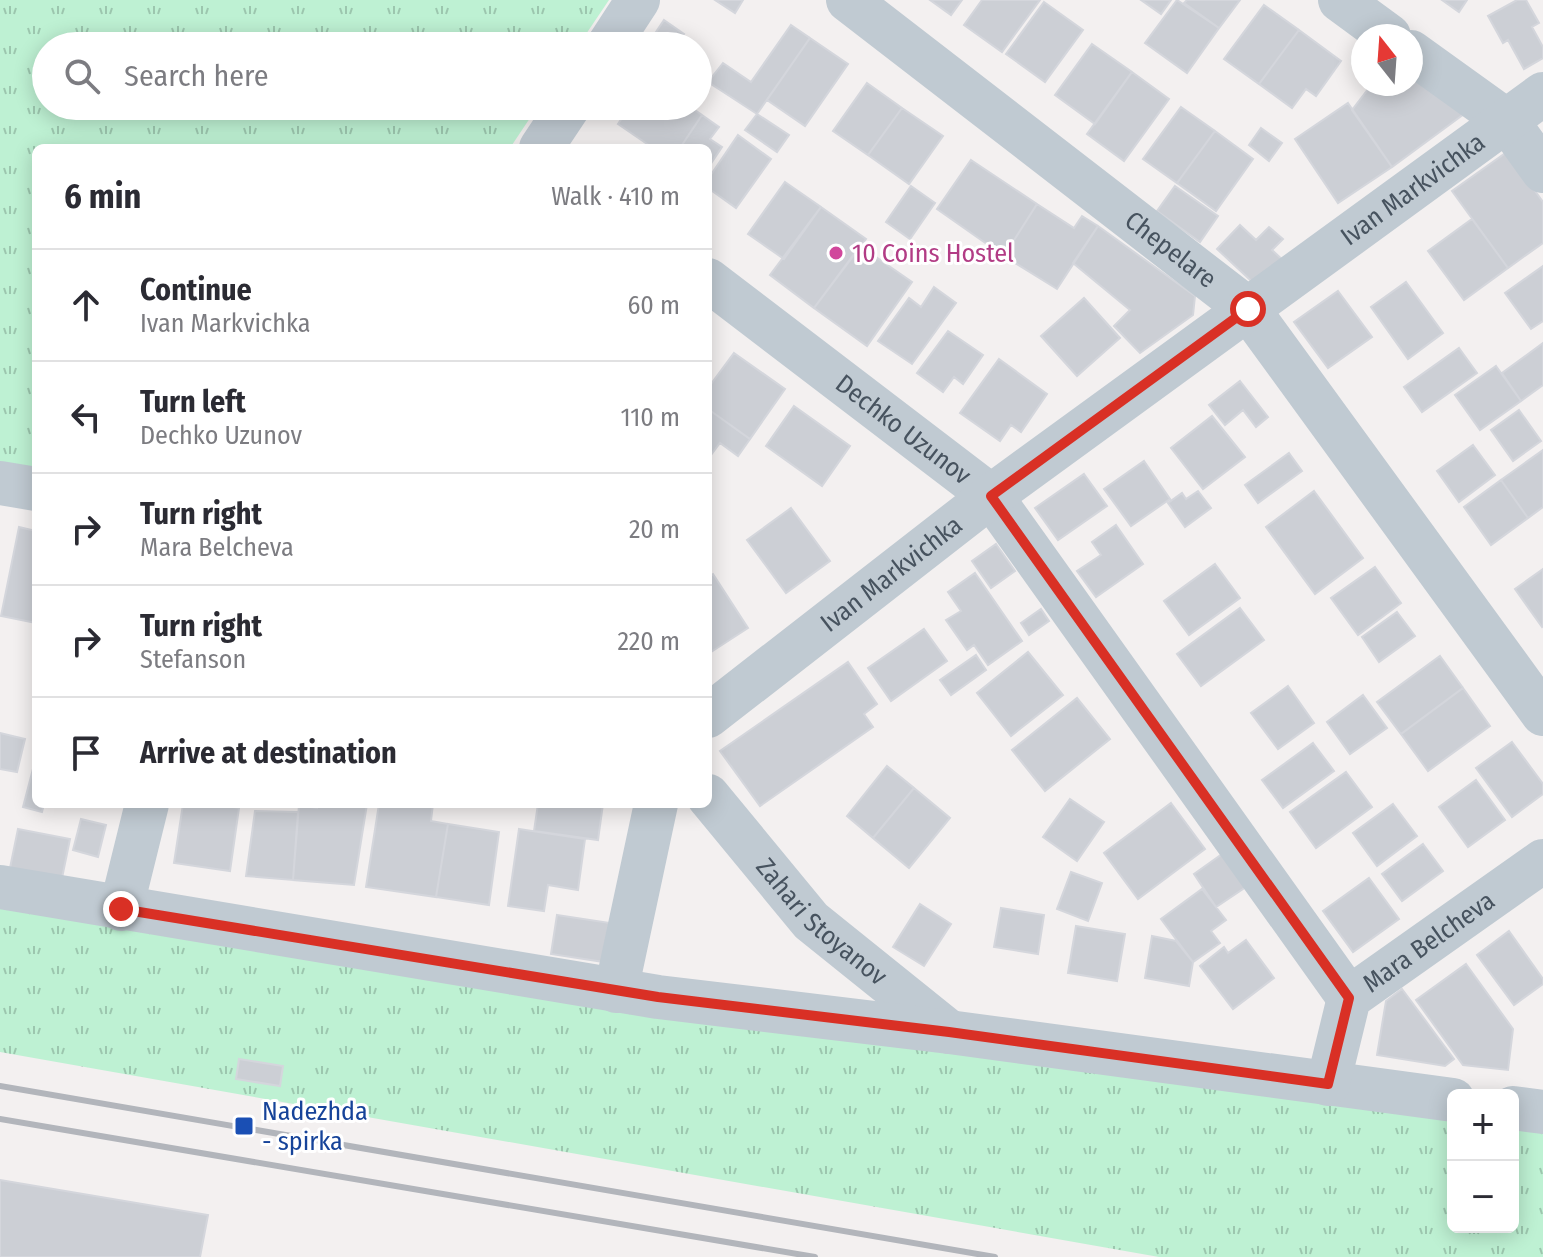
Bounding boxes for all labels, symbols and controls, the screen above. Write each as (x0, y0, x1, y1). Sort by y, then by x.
north arrow (1351, 24, 1423, 96)
search box (32, 32, 712, 120)
icon: search (60, 54, 104, 98)
text: Search here (124, 58, 269, 94)
street label: Ivan Markvichka (1335, 126, 1491, 252)
text: 6 min (64, 176, 141, 217)
text: Walk · 410 m (551, 181, 680, 212)
street label: Chepelare (1119, 204, 1223, 294)
place label: 10 Coins Hostel (852, 238, 1014, 269)
marker: 10 Coins Hostel (827, 244, 845, 262)
text: Continue (140, 272, 252, 308)
icon: ahead (64, 283, 108, 327)
text: 60 m (627, 290, 680, 321)
route start (1230, 291, 1266, 327)
text: Ivan Markvichka (140, 308, 310, 339)
street label: Dechko Uzunov (830, 368, 978, 491)
text: Turn left (140, 384, 246, 420)
icon: left (64, 395, 108, 439)
text: 110 m (620, 402, 680, 433)
text: Dechko Uzunov (140, 420, 302, 451)
text: Turn right (140, 496, 262, 532)
icon: right (64, 507, 108, 551)
street label: Ivan Markvichka (814, 509, 968, 638)
text: 20 m (629, 514, 680, 545)
text: Mara Belcheva (140, 532, 294, 563)
text: Turn right (140, 608, 262, 644)
icon: right (64, 619, 108, 663)
text: 220 m (617, 626, 680, 657)
text: Stefanson (140, 644, 246, 675)
icon: arrive (64, 731, 108, 775)
text: Arrive at destination (140, 735, 397, 771)
street label: Zahari Stoyanov (750, 852, 894, 992)
street label: Mara Belcheva (1357, 885, 1500, 999)
route end (103, 891, 139, 927)
map controls (1447, 1089, 1519, 1233)
button: + (1447, 1089, 1519, 1161)
place label: Nadezhda - spirka (262, 1096, 368, 1157)
marker: Nadezhda - spirka (233, 1115, 255, 1137)
button: − (1447, 1161, 1519, 1233)

